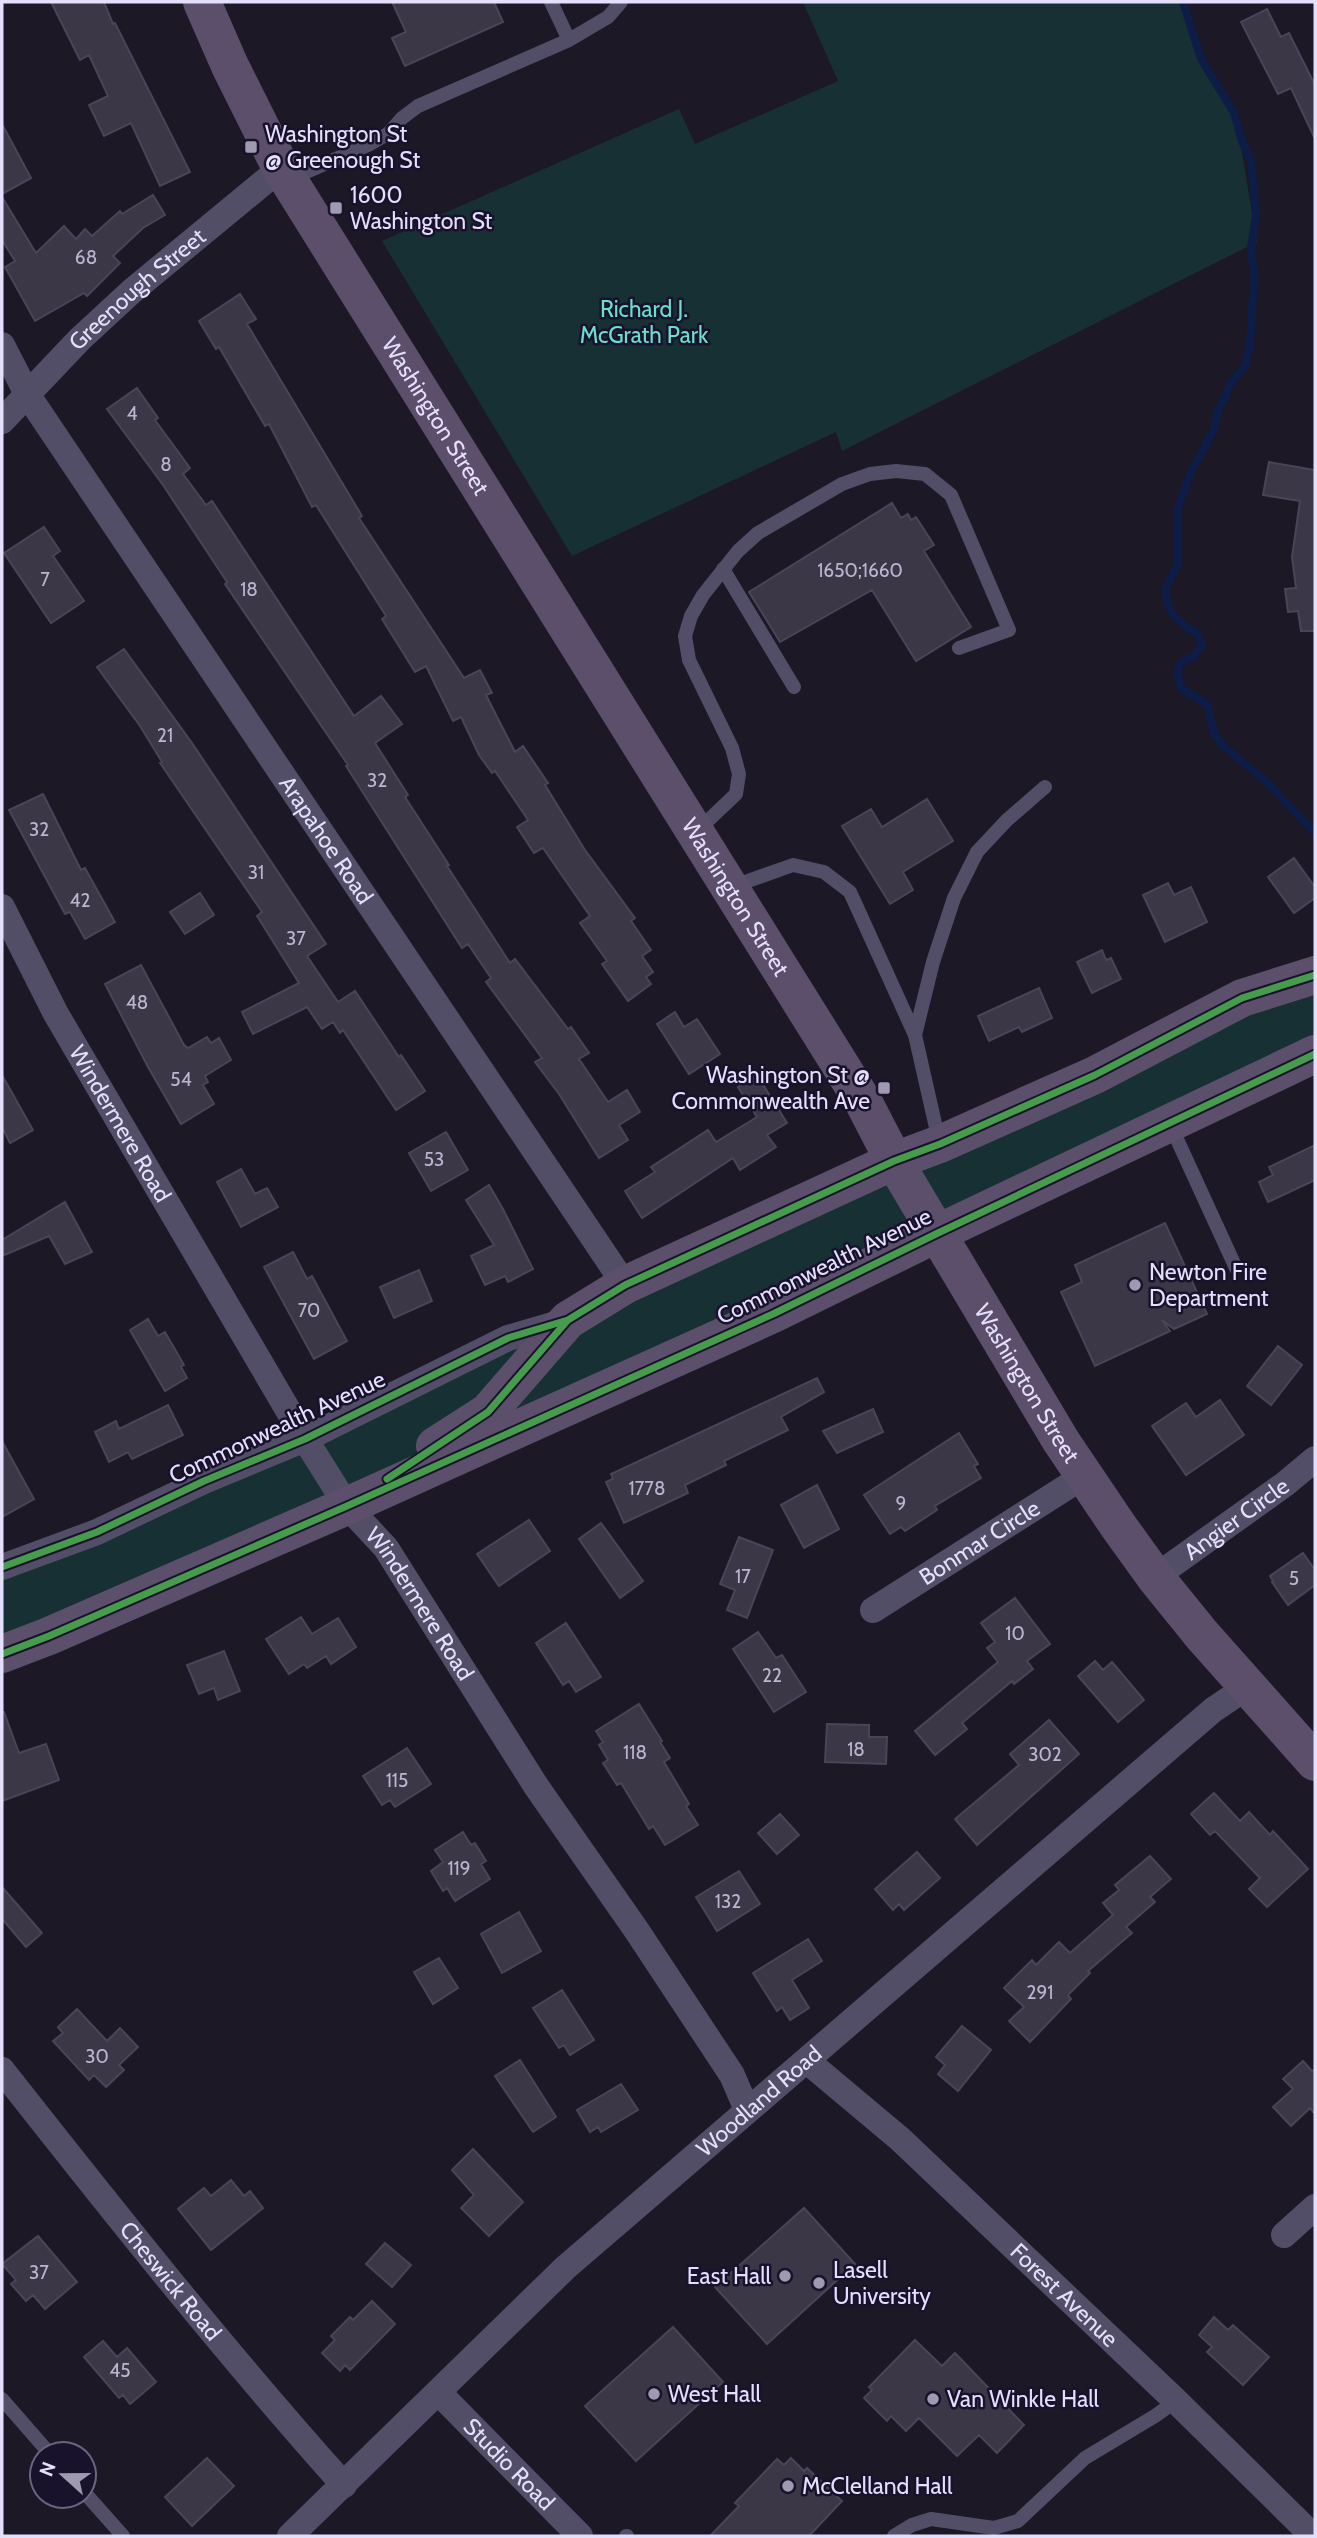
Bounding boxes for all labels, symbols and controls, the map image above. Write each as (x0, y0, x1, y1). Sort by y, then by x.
place label: Washington St @ Greenough St (265, 120, 420, 174)
marker: Washington St @ Greenough St (243, 139, 259, 155)
place label: 1600 Washington St (350, 181, 492, 235)
marker: 1600 Washington St (328, 200, 344, 216)
street label: Greenough Street (63, 222, 211, 356)
house number: 68 (75, 246, 97, 269)
park label: Richard J. McGrath Park (580, 295, 709, 349)
street label: Washington Street (376, 332, 495, 500)
house number: 4 (127, 402, 138, 425)
house number: 8 (160, 453, 172, 476)
house number: 1650;1660 (817, 559, 903, 582)
house number: 7 (40, 568, 50, 591)
house number: 18 (240, 578, 258, 601)
house number: 21 (157, 724, 173, 747)
house number: 32 (367, 769, 387, 792)
street label: Arapahoe Road (273, 771, 379, 909)
street label: Washington Street (676, 813, 795, 981)
house number: 32 (29, 818, 49, 841)
house number: 31 (248, 861, 264, 884)
house number: 42 (70, 889, 90, 912)
house number: 37 (286, 927, 306, 950)
house number: 48 (126, 991, 148, 1014)
street label: Windermere Road (63, 1040, 177, 1207)
place label: Washington St @ Commonwealth Ave (672, 1061, 870, 1115)
house number: 54 (170, 1068, 192, 1091)
marker: Washington St @ Commonwealth Ave (876, 1080, 892, 1096)
house number: 53 (424, 1148, 444, 1171)
street label: Commonwealth Avenue (712, 1202, 936, 1330)
place label: Newton Fire Department (1149, 1258, 1269, 1312)
marker: Newton Fire Department (1127, 1277, 1143, 1293)
house number: 70 (298, 1299, 320, 1322)
street label: Washington Street (968, 1299, 1086, 1468)
street label: Commonwealth Avenue (165, 1365, 390, 1489)
street label: Angier Circle (1178, 1472, 1294, 1566)
house number: 1778 (629, 1477, 665, 1500)
house number: 9 (896, 1492, 906, 1515)
street label: Bonmar Circle (914, 1494, 1045, 1591)
street label: Windermere Road (360, 1521, 480, 1686)
house number: 17 (735, 1565, 751, 1588)
house number: 5 (1289, 1567, 1299, 1590)
house number: 10 (1005, 1622, 1025, 1645)
house number: 22 (762, 1664, 782, 1687)
house number: 18 (847, 1738, 865, 1761)
house number: 118 (623, 1741, 647, 1764)
house number: 302 (1028, 1743, 1062, 1766)
house number: 115 (386, 1769, 408, 1792)
house number: 119 (447, 1857, 471, 1880)
house number: 132 (715, 1890, 741, 1913)
house number: 291 (1027, 1981, 1053, 2004)
street label: Woodland Road (691, 2039, 827, 2163)
house number: 30 (85, 2045, 109, 2068)
street label: Cheswick Road (114, 2216, 227, 2346)
street label: Forest Avenue (1005, 2237, 1124, 2353)
place label: Lasell University (833, 2256, 931, 2310)
house number: 37 (29, 2261, 49, 2284)
place label: East Hall (687, 2262, 772, 2290)
marker: East Hall (777, 2268, 793, 2284)
marker: Lasell University (811, 2275, 827, 2291)
house number: 45 (109, 2359, 131, 2382)
place label: West Hall (668, 2380, 762, 2408)
place label: Van Winkle Hall (947, 2385, 1100, 2413)
marker: West Hall (646, 2386, 662, 2402)
marker: Van Winkle Hall (925, 2391, 941, 2407)
street label: Studio Road (458, 2412, 561, 2516)
north arrow (28, 2440, 98, 2510)
text: N (34, 2459, 61, 2479)
place label: McClelland Hall (802, 2472, 953, 2500)
marker: McClelland Hall (780, 2478, 796, 2494)

